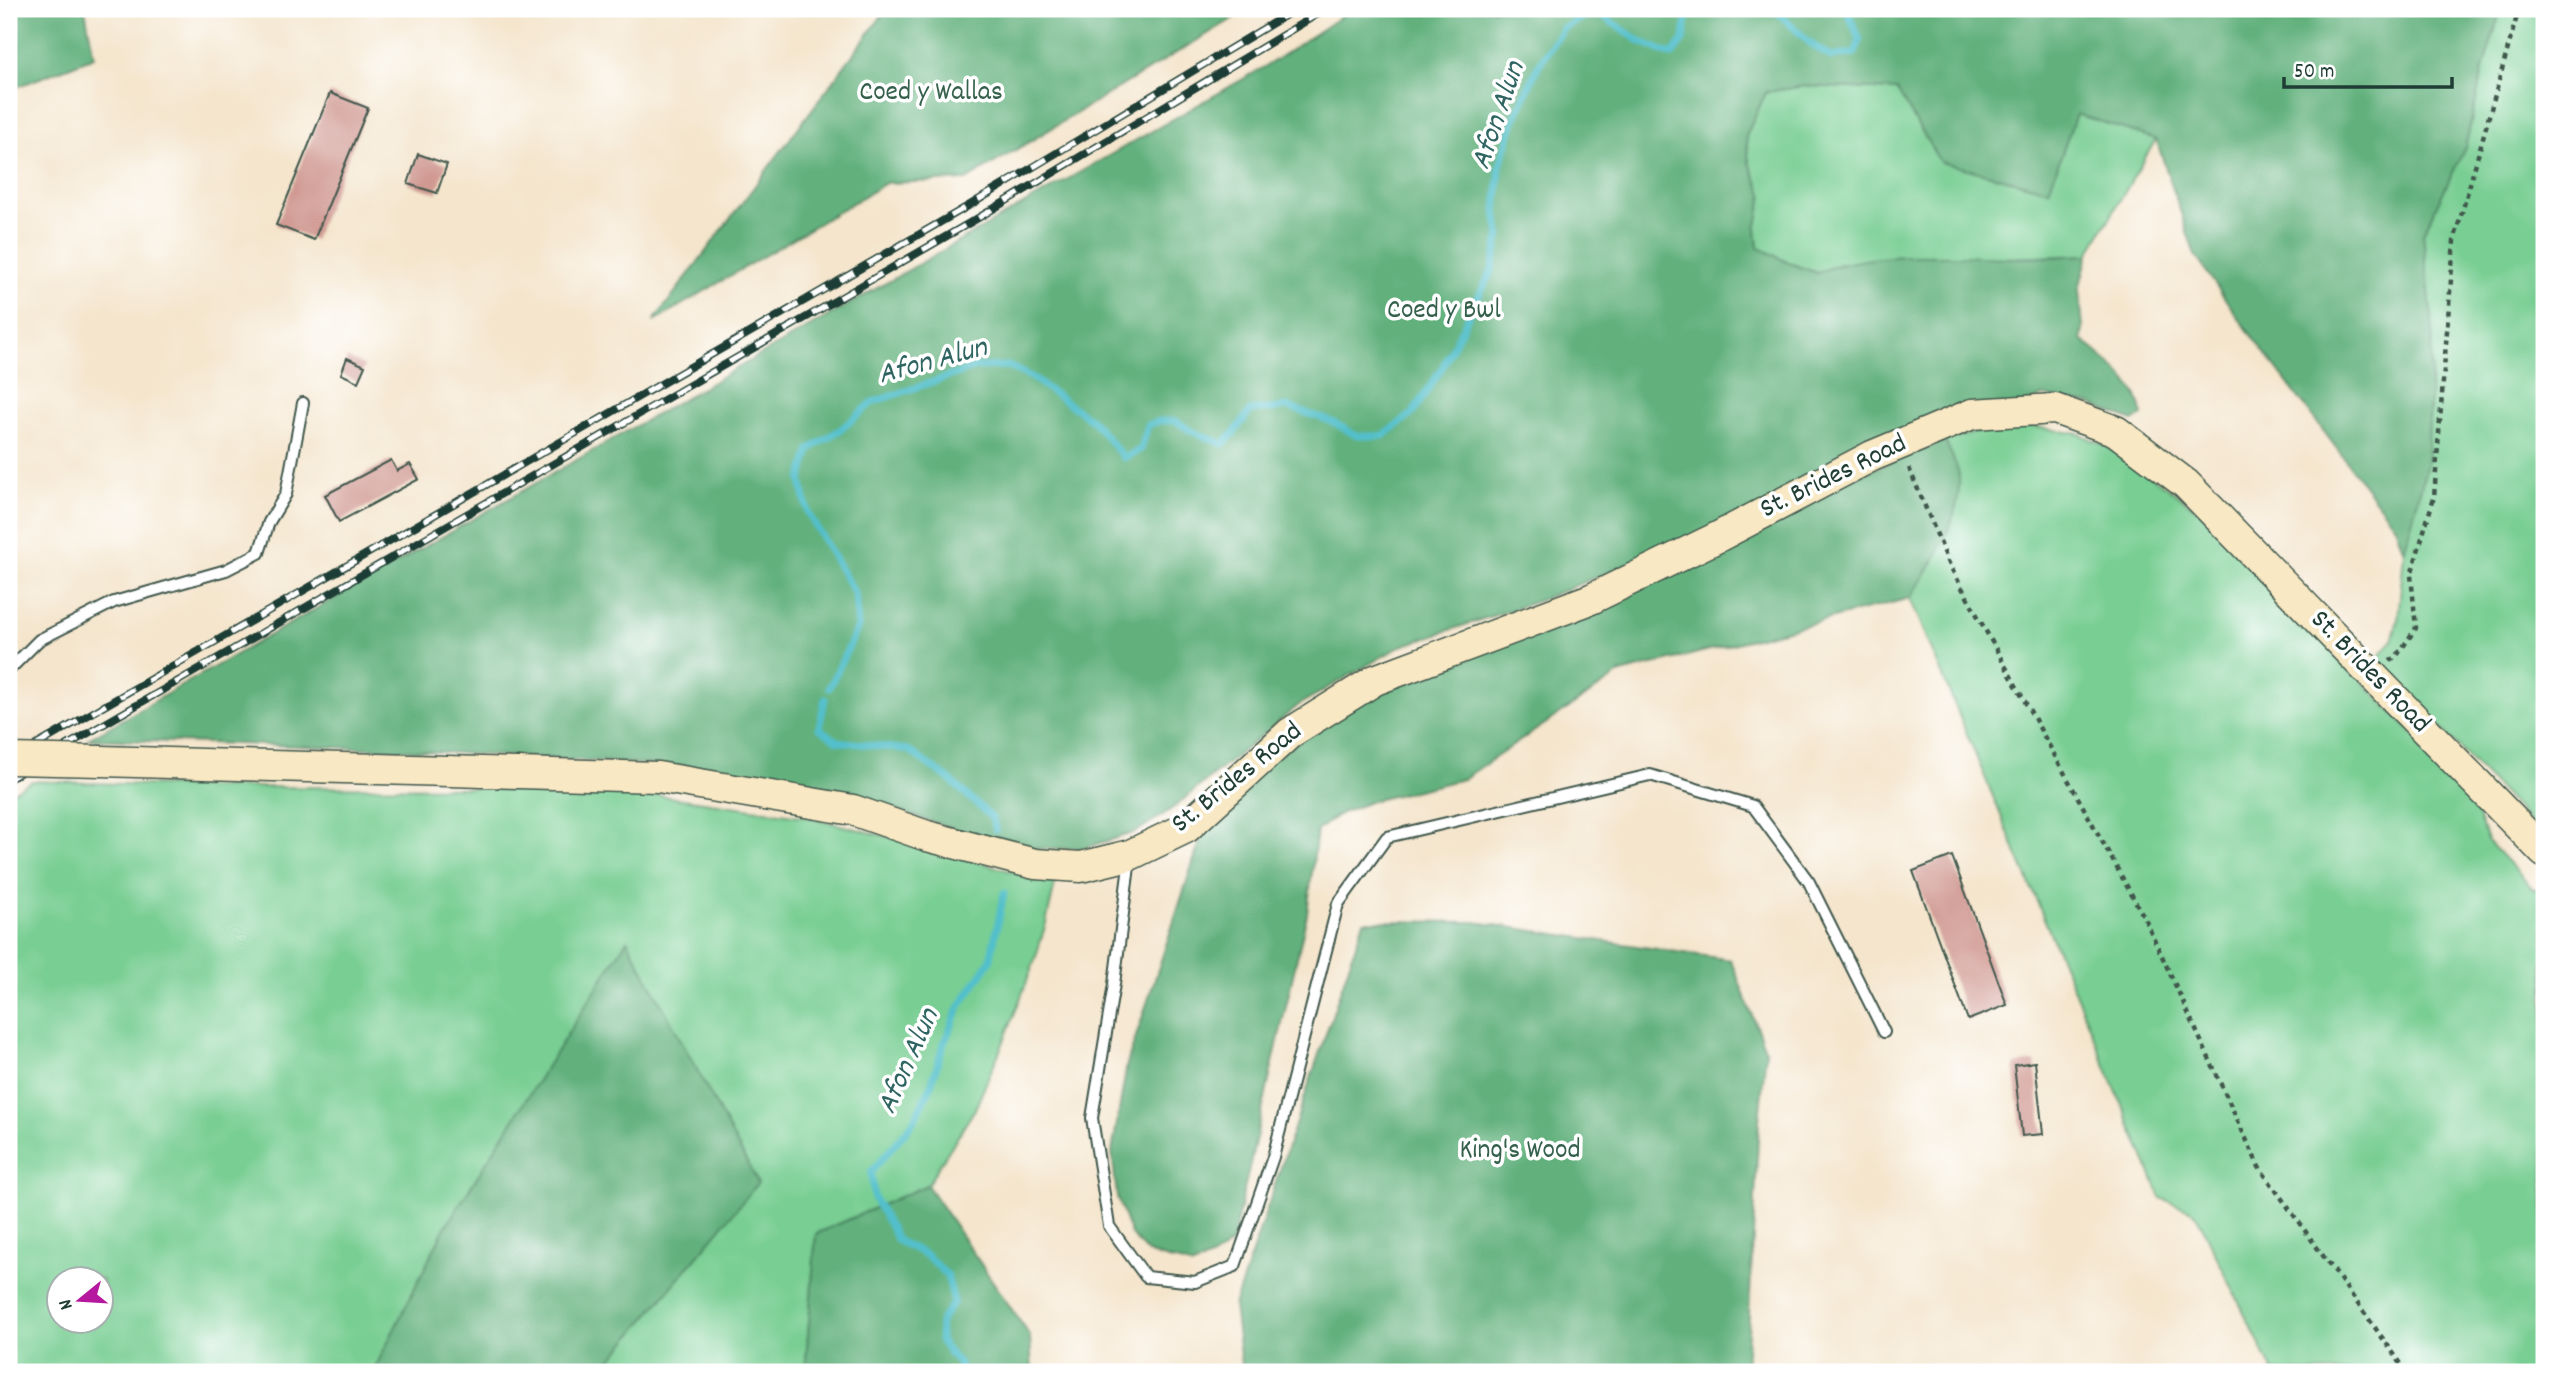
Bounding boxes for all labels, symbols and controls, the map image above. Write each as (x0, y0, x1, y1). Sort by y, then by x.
scale bar (2284, 46, 2452, 90)
water label: Afon Alun (1462, 55, 1539, 176)
text: 50 m (2294, 58, 2334, 88)
park label: Coed y Wallas (859, 74, 1003, 114)
park label: Coed y Bwl (1387, 292, 1501, 332)
water label: Afon Alun (874, 328, 993, 398)
street label: St. Brides Road (1754, 425, 1914, 531)
street label: St. Brides Road (2300, 602, 2438, 744)
street label: St. Brides Road (1164, 714, 1312, 844)
water label: Afon Alun (868, 1001, 953, 1122)
park label: King's Wood (1459, 1132, 1581, 1172)
north arrow (46, 1266, 116, 1336)
text: N (53, 1296, 81, 1313)

